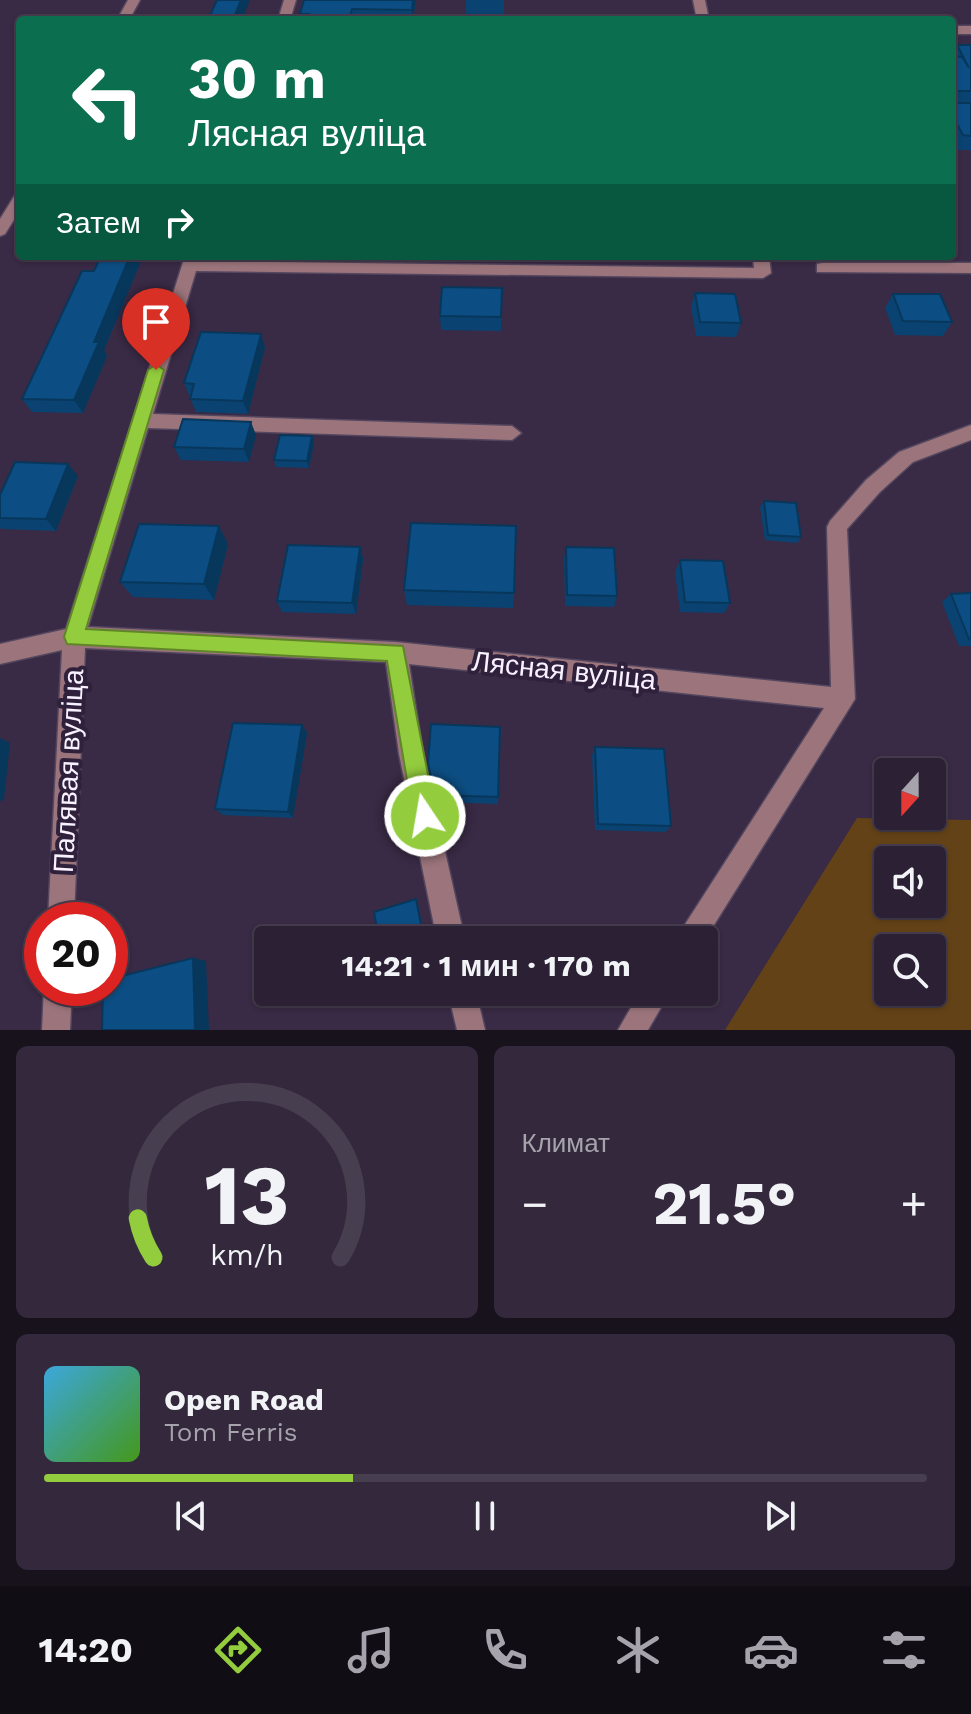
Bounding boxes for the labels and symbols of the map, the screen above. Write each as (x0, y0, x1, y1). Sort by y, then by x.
pin (122, 288, 190, 370)
street label: Лясная вуліца (470, 644, 658, 697)
street label: Палявая вуліца (47, 668, 90, 874)
north arrow (874, 758, 946, 830)
position arrow (383, 774, 467, 858)
speed limit sign: 20 (24, 902, 128, 1006)

